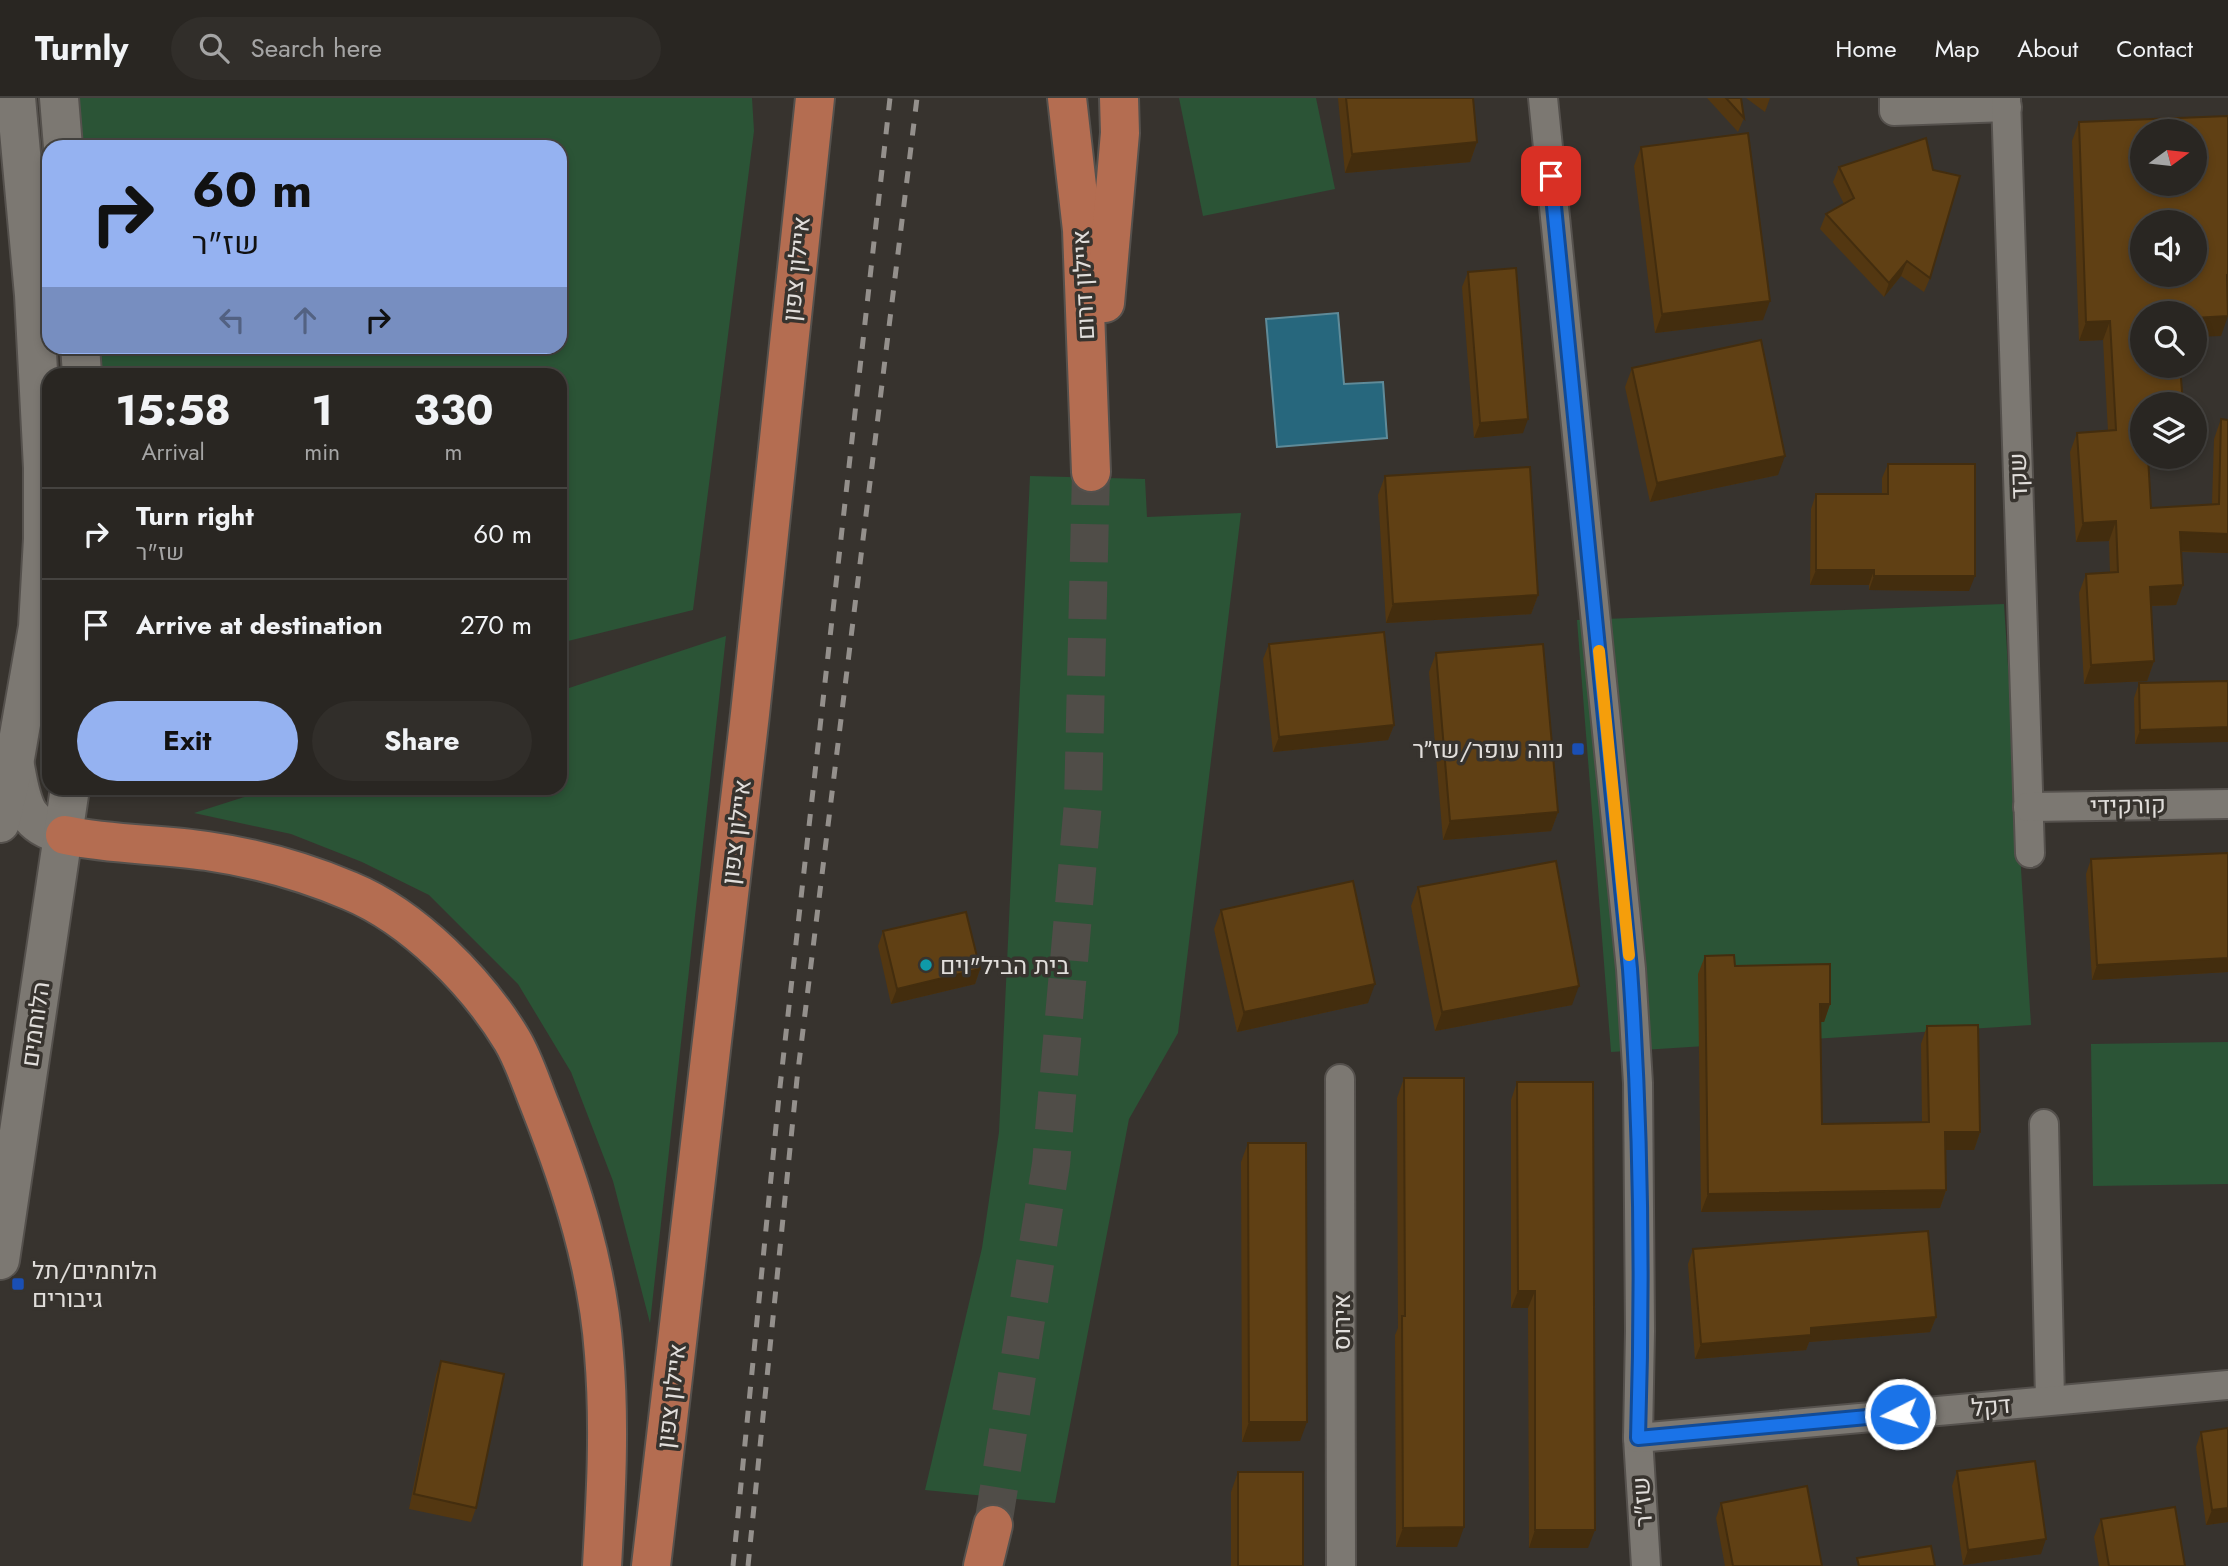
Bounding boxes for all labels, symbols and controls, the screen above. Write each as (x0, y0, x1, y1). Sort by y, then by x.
search box (171, 17, 661, 80)
text: Turnly (35, 25, 129, 72)
icon: search (195, 29, 233, 67)
text: Search here (251, 29, 382, 67)
text: Home (1835, 31, 1897, 66)
text: Map (1935, 31, 1979, 66)
text: About (2017, 31, 2078, 66)
text: Contact (2116, 31, 2193, 66)
north arrow (2130, 119, 2207, 196)
map controls (2130, 119, 2207, 469)
pin (1521, 146, 1581, 206)
text: 60 m (192, 155, 312, 225)
icon: arrive (1532, 157, 1570, 195)
icon: right (77, 168, 168, 259)
button: sound (2130, 210, 2207, 287)
street label: איילון צפון (773, 215, 819, 323)
text: שז"ר (192, 220, 259, 266)
street label: איילון דרום (1063, 229, 1103, 341)
icon: left (213, 301, 251, 339)
icon: ahead (286, 301, 324, 339)
icon: right (359, 301, 397, 339)
button: search (2130, 301, 2207, 378)
text: 15:58 (115, 380, 231, 441)
text: 1 (312, 380, 333, 441)
text: 330 (414, 380, 494, 441)
button: layers (2130, 392, 2207, 469)
text: Arrival (141, 435, 205, 469)
text: min (304, 435, 340, 469)
text: m (445, 435, 463, 469)
street label: שקד (2000, 452, 2036, 500)
text: Turn right (136, 497, 254, 535)
icon: right (77, 515, 115, 553)
text: 60 m (473, 515, 532, 553)
text: שז"ר (136, 535, 184, 569)
icon: arrive (77, 606, 115, 644)
text: Arrive at destination (136, 606, 383, 644)
text: 270 m (460, 606, 532, 644)
button: Exit (77, 701, 298, 781)
button: Share (312, 701, 532, 781)
place label: נווה עופר/שז״ר (1412, 732, 1564, 767)
marker: נווה עופר/שז״ר (1570, 741, 1586, 757)
street label: איילון צפון (712, 777, 760, 887)
street label: קורקידי (2090, 787, 2166, 823)
place label: בית הביל"וים (940, 948, 1069, 983)
marker: בית הביל"וים (918, 957, 934, 973)
street label: הלוחמים (12, 979, 58, 1069)
place label: הלוחמים/תל גיבורים (32, 1253, 157, 1316)
marker: הלוחמים/תל גיבורים (10, 1276, 26, 1292)
street label: אירוס (1324, 1294, 1359, 1350)
street label: איילון צפון (647, 1341, 695, 1451)
position arrow (1863, 1377, 1937, 1451)
street label: דקל (1970, 1387, 2012, 1425)
street label: שז"ר (1623, 1476, 1661, 1528)

